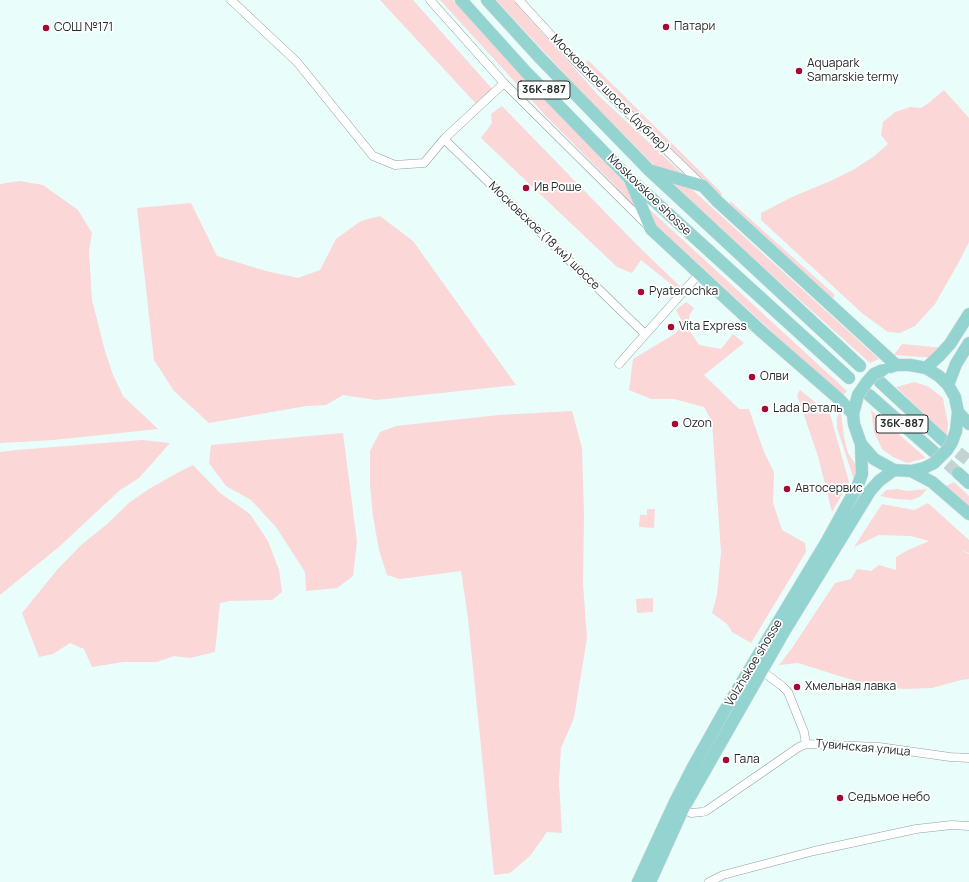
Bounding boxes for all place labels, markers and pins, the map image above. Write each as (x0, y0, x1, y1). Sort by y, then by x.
place label: Патари (674, 20, 715, 34)
place label: СОШ №171 (54, 21, 113, 35)
marker: Патари (661, 22, 671, 32)
marker: СОШ №171 (41, 23, 51, 33)
place label: Aquapark Samarskie termy (807, 57, 899, 85)
marker: Aquapark Samarskie termy (794, 66, 804, 76)
place label: Ив Роше (534, 181, 582, 195)
marker: Ив Роше (521, 183, 531, 193)
place label: Pyaterochka (649, 285, 718, 299)
marker: Pyaterochka (636, 287, 646, 297)
place label: Vita Express (679, 320, 747, 334)
marker: Vita Express (666, 322, 676, 332)
place label: Олви (760, 370, 789, 384)
marker: Олви (747, 372, 757, 382)
place label: Lada Dеталь (773, 402, 843, 416)
marker: Lada Dеталь (760, 404, 770, 414)
place label: Ozon (683, 417, 712, 431)
marker: Ozon (670, 419, 680, 429)
place label: Автосервис (795, 482, 863, 496)
marker: Автосервис (782, 484, 792, 494)
place label: Хмельная лавка (805, 680, 896, 694)
marker: Хмельная лавка (792, 682, 802, 692)
place label: Гала (734, 753, 760, 767)
marker: Гала (721, 755, 731, 765)
place label: Седьмое небо (848, 791, 930, 805)
marker: Седьмое небо (835, 793, 845, 803)

